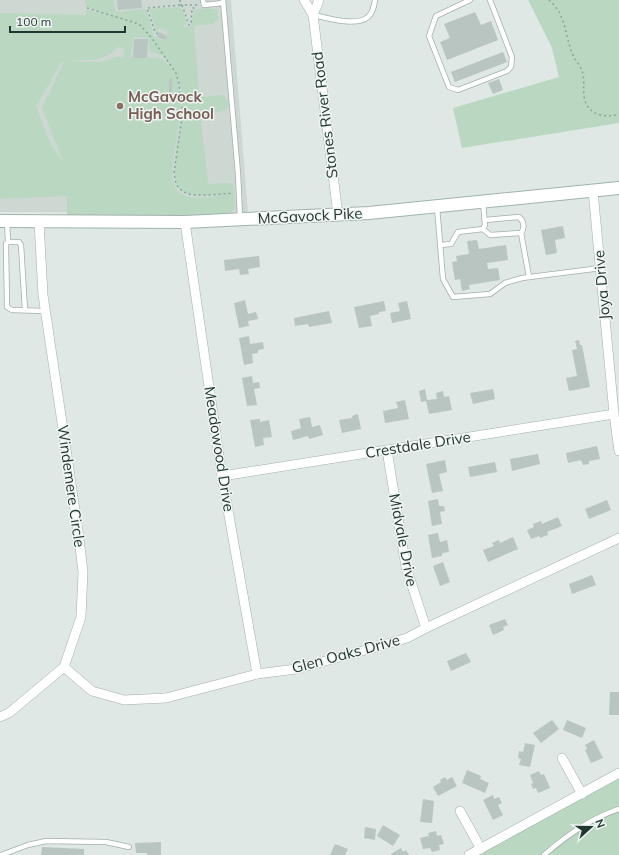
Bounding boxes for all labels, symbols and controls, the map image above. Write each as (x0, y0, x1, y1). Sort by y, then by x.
scale bar (10, 8, 125, 34)
text: 100 m (16, 14, 51, 29)
street label: Stones River Road (307, 51, 342, 179)
place label: McGavock High School (128, 87, 214, 123)
marker: McGavock High School (115, 101, 125, 111)
street label: McGavock Pike (257, 203, 363, 228)
street label: Joya Drive (589, 249, 614, 321)
street label: Meadowood Drive (200, 385, 239, 513)
street label: Windemere Circle (54, 424, 89, 548)
street label: Crestdale Drive (364, 427, 472, 462)
street label: Midvale Drive (385, 492, 422, 588)
street label: Glen Oaks Drive (290, 630, 402, 677)
north arrow (571, 807, 611, 847)
text: N (592, 817, 608, 830)

